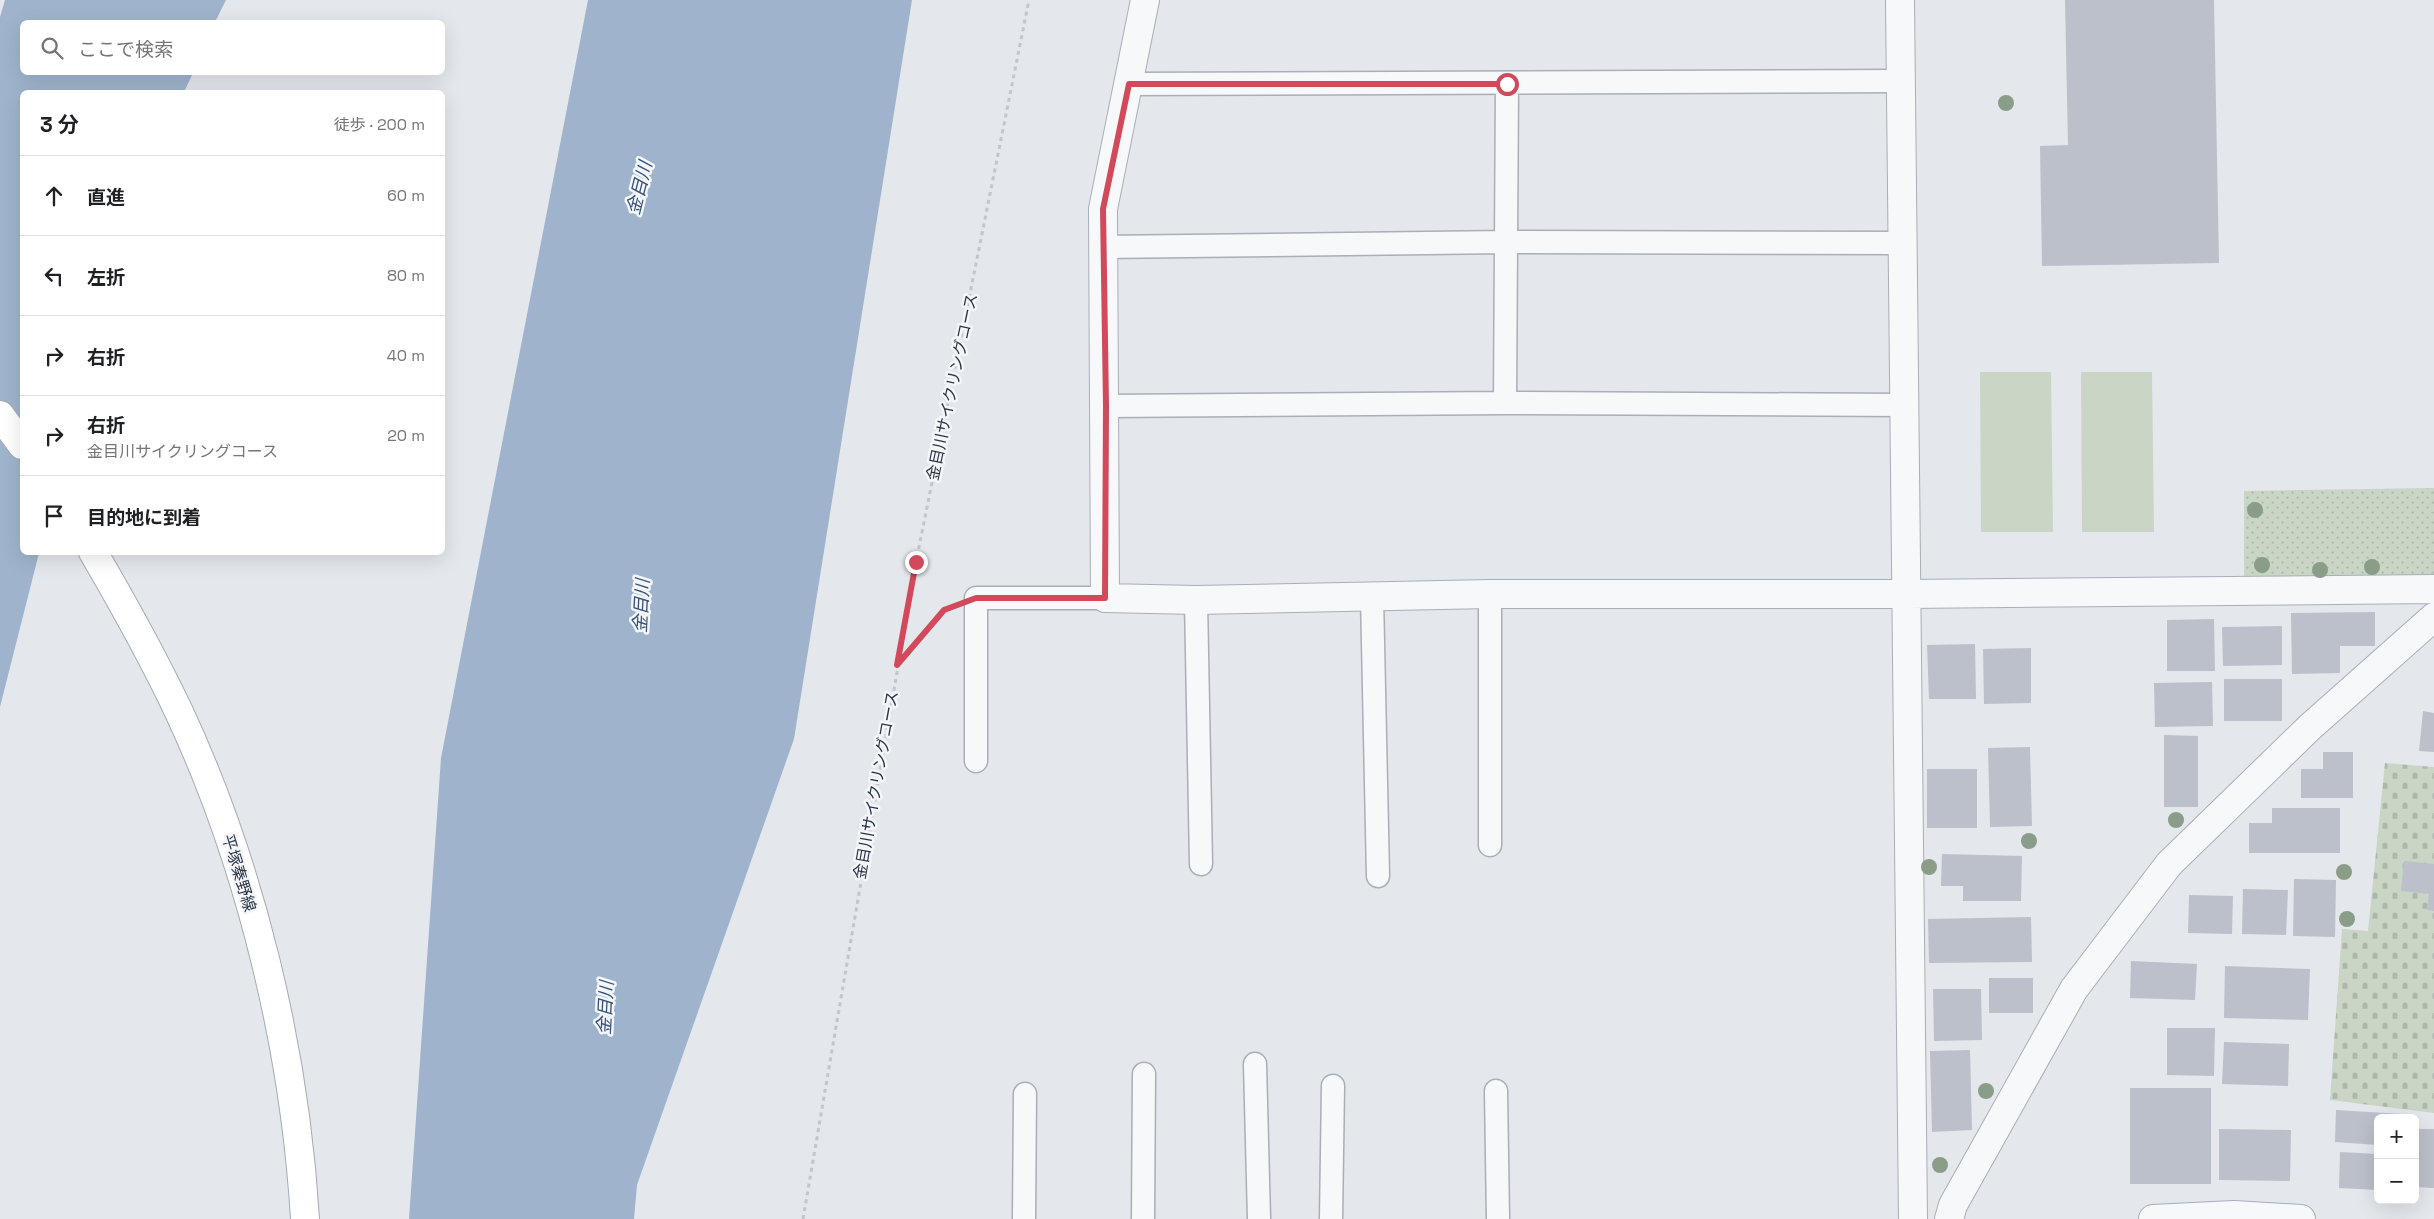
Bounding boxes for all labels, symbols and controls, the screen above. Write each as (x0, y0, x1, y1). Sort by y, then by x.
search box (20, 20, 445, 75)
icon: search (38, 34, 66, 62)
text: ここで検索 (78, 37, 173, 62)
route start (1496, 73, 1519, 96)
text: 3 分 (40, 111, 79, 138)
text: 徒歩 · 200 m (334, 114, 425, 135)
water label: 金目川 (621, 157, 657, 217)
icon: ahead (40, 182, 68, 210)
text: 直進 (87, 185, 125, 210)
text: 60 m (387, 185, 425, 206)
icon: left (40, 262, 68, 290)
text: 左折 (87, 265, 125, 290)
text: 80 m (387, 265, 425, 286)
street label: 金目川サイクリングコース (922, 291, 982, 483)
icon: right (40, 342, 68, 370)
text: 右折 (87, 345, 125, 370)
text: 40 m (387, 345, 425, 366)
text: 右折 (87, 413, 125, 438)
icon: right (40, 422, 68, 450)
text: 20 m (387, 425, 425, 446)
text: 金目川サイクリングコース (87, 441, 278, 462)
icon: arrive (40, 502, 68, 530)
text: 目的地に到着 (87, 505, 201, 530)
route end (905, 551, 928, 574)
water label: 金目川 (628, 576, 654, 634)
street label: 金目川サイクリングコース (849, 689, 903, 881)
street label: 平塚秦野線 (217, 832, 261, 914)
water label: 金目川 (592, 978, 618, 1036)
map controls (2374, 1114, 2419, 1204)
button: + (2374, 1114, 2419, 1159)
button: − (2374, 1159, 2419, 1204)

